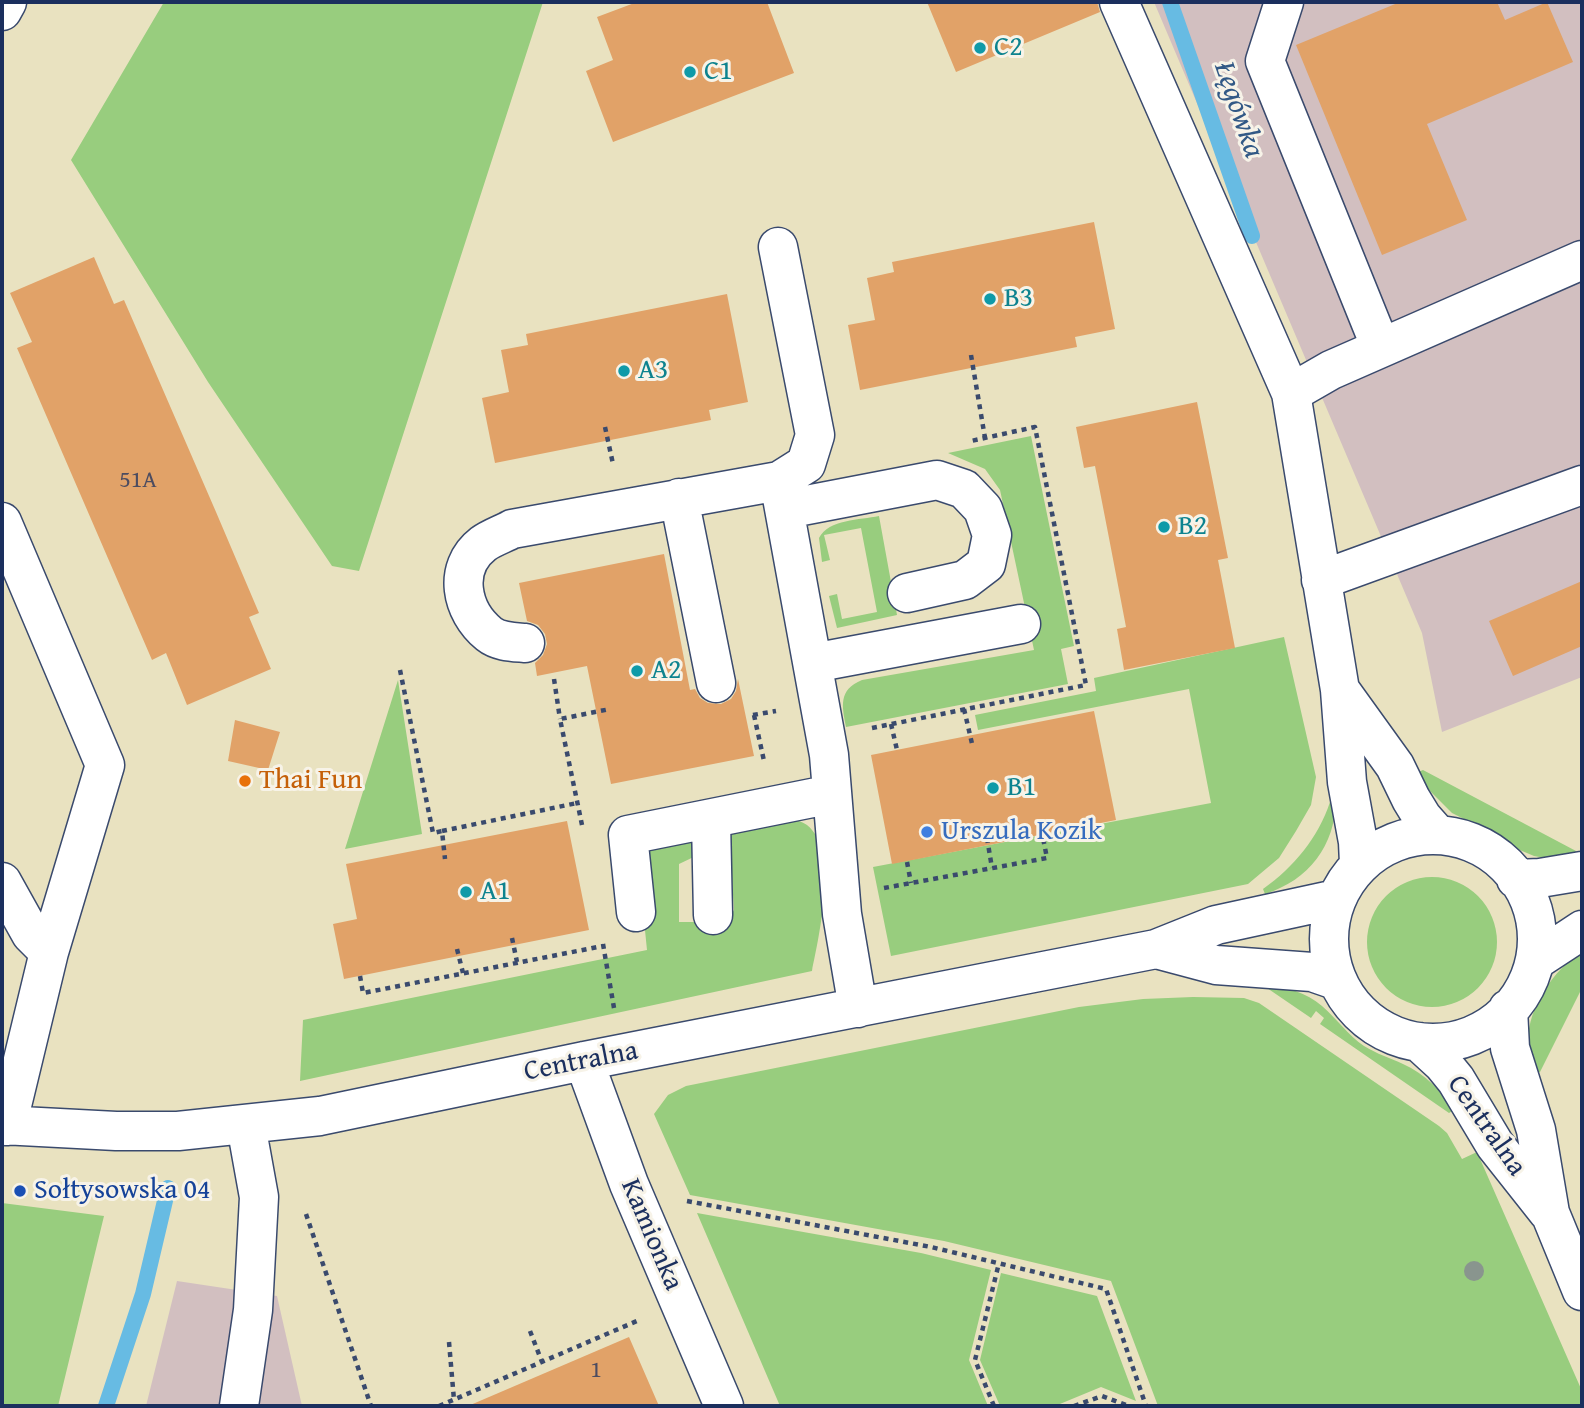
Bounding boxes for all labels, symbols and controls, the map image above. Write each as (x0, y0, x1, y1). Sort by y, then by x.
place label: C2 (994, 31, 1023, 65)
marker: C2 (972, 40, 988, 56)
place label: C1 (704, 55, 733, 89)
water label: Łęgówka (1205, 57, 1271, 163)
marker: C1 (682, 64, 698, 80)
place label: B3 (1004, 282, 1033, 316)
marker: B3 (982, 291, 998, 307)
place label: A3 (638, 354, 668, 388)
marker: A3 (616, 363, 632, 379)
house number: 51A (119, 467, 157, 495)
place label: B2 (1178, 510, 1207, 544)
marker: B2 (1156, 519, 1172, 535)
place label: A2 (651, 654, 681, 688)
marker: A2 (629, 663, 645, 679)
place label: Thai Fun (259, 764, 362, 798)
place label: B1 (1007, 771, 1036, 805)
marker: Thai Fun (237, 773, 253, 789)
marker: B1 (985, 780, 1001, 796)
place label: Urszula Kozik (941, 815, 1102, 849)
marker: Urszula Kozik (919, 824, 935, 840)
place label: A1 (480, 875, 510, 909)
marker: A1 (458, 884, 474, 900)
street label: Centralna (521, 1035, 641, 1089)
street label: Centralna (1439, 1069, 1533, 1183)
place label: Sołtysowska 04 (34, 1174, 211, 1208)
street label: Kamionka (612, 1174, 690, 1296)
marker: Sołtysowska 04 (12, 1183, 28, 1199)
house number: 1 (590, 1357, 602, 1385)

